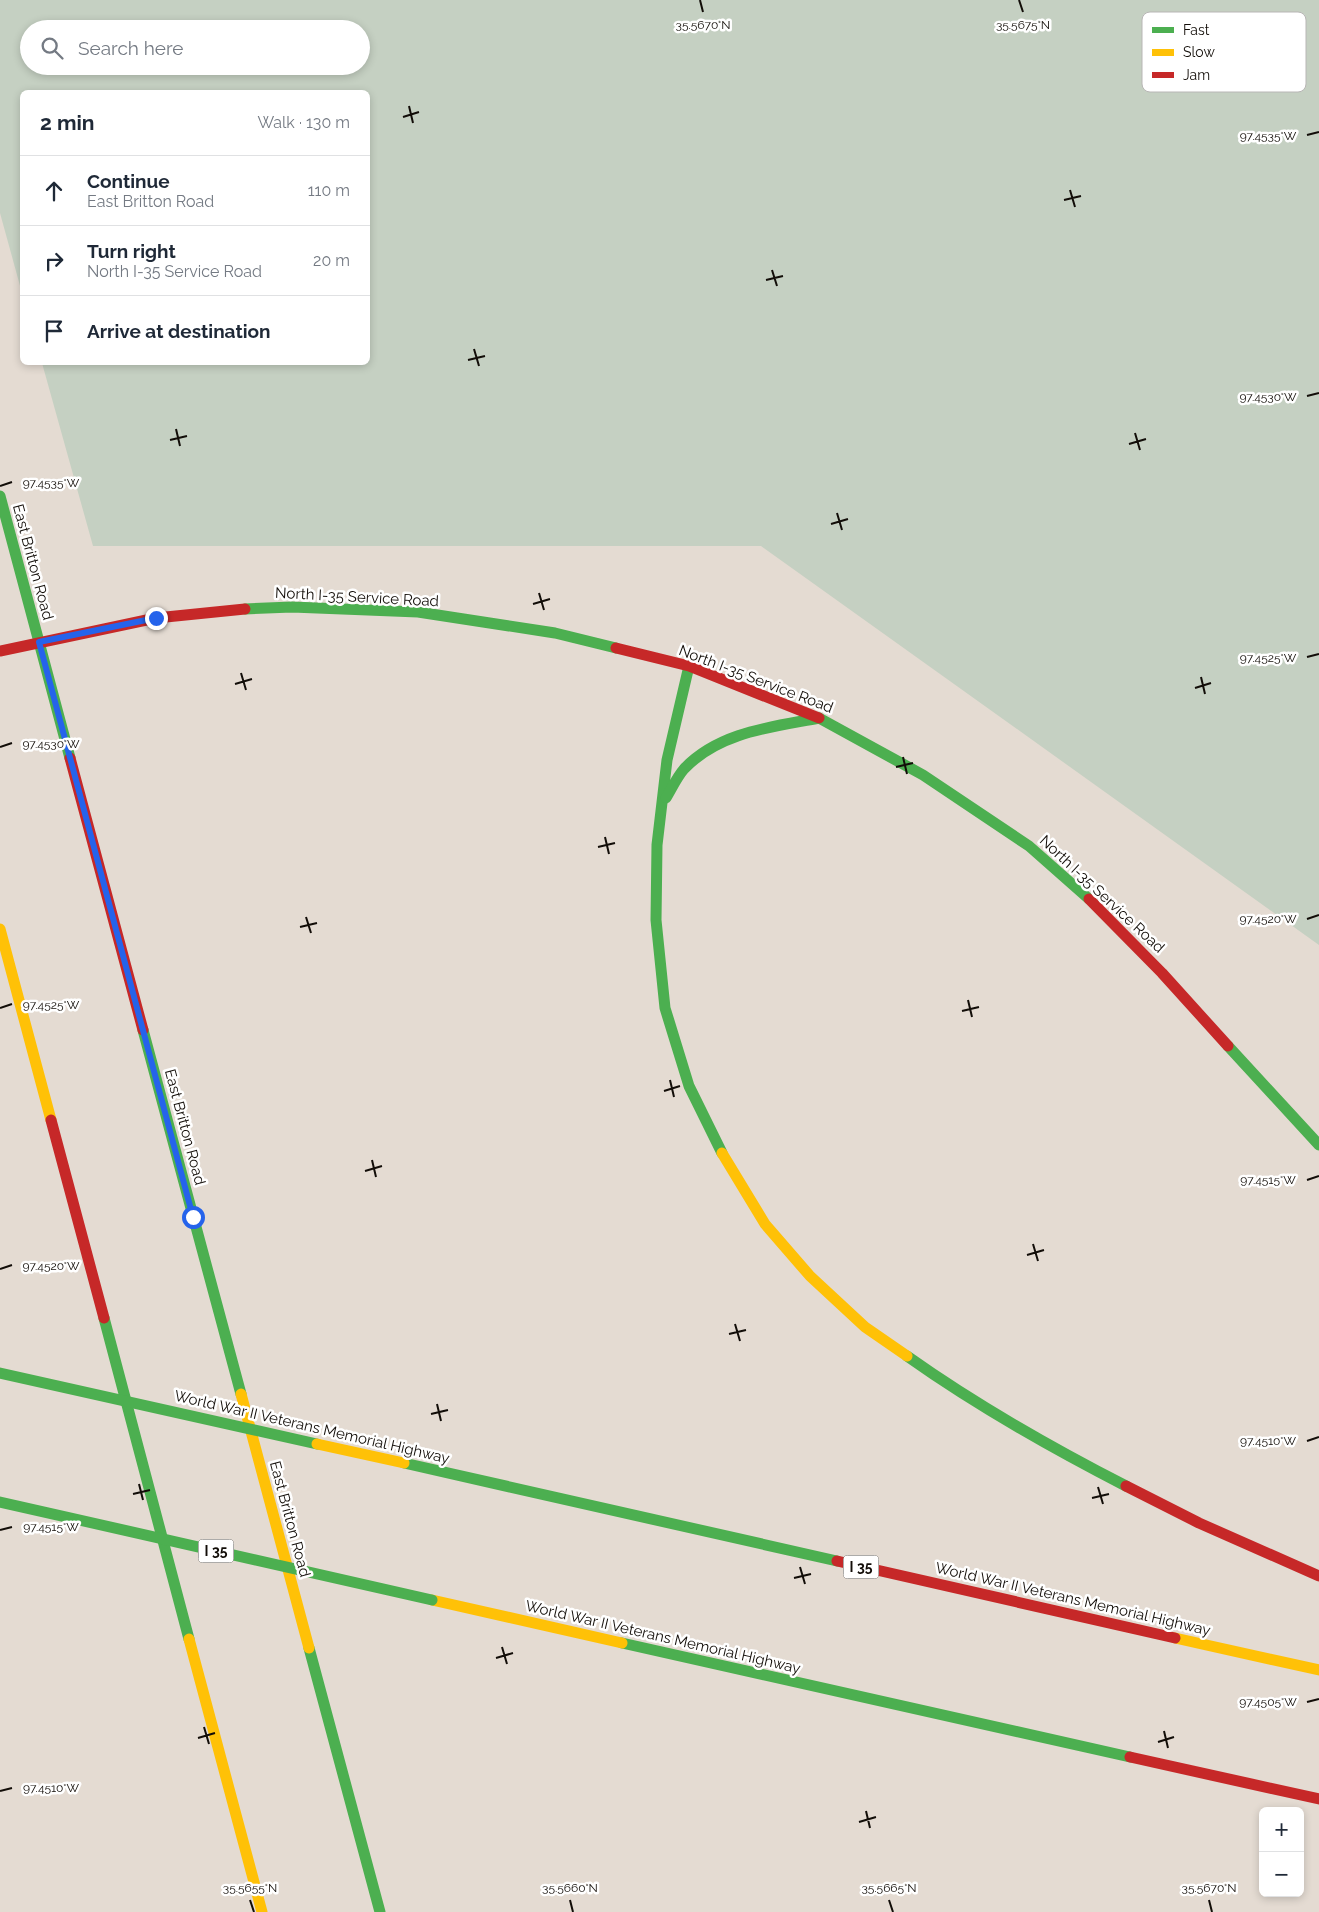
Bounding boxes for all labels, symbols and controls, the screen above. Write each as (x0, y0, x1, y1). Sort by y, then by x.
legend (1142, 12, 1306, 92)
text: 35.5670°N (676, 18, 730, 32)
text: 35.5675°N (996, 18, 1050, 32)
search box (20, 20, 370, 75)
text: Fast (1183, 22, 1210, 38)
icon: search (38, 34, 66, 62)
text: Search here (78, 37, 184, 59)
text: Slow (1183, 44, 1215, 60)
text: Jam (1183, 67, 1210, 83)
text: 2 min (40, 110, 94, 135)
text: Walk · 130 m (257, 113, 350, 132)
text: 97.4535°W (1240, 129, 1297, 143)
text: Continue (87, 170, 170, 192)
icon: ahead (40, 177, 68, 205)
text: 110 m (308, 181, 350, 200)
text: East Britton Road (87, 192, 214, 211)
text: Turn right (87, 240, 176, 262)
icon: right (40, 247, 68, 275)
text: 20 m (313, 251, 350, 270)
text: North I-35 Service Road (87, 262, 262, 281)
icon: arrive (40, 317, 68, 345)
text: Arrive at destination (87, 320, 271, 342)
text: 97.4530°W (1239, 390, 1297, 404)
text: 97.4535°W (23, 476, 80, 490)
street label: East Britton Road (9, 502, 57, 622)
street label: North I-35 Service Road (275, 584, 439, 610)
route end (145, 607, 168, 630)
street label: North I-35 Service Road (676, 641, 836, 717)
text: 97.4525°W (1240, 651, 1297, 665)
text: 97.4530°W (22, 737, 80, 751)
street label: North I-35 Service Road (1036, 831, 1168, 957)
text: 97.4520°W (1239, 912, 1297, 926)
text: 97.4525°W (23, 998, 80, 1012)
street label: East Britton Road (161, 1067, 209, 1187)
text: 97.4515°W (1240, 1173, 1296, 1187)
route start (182, 1206, 205, 1229)
text: 97.4520°W (22, 1259, 80, 1273)
street label: World War II Veterans Memorial Highway (173, 1387, 451, 1467)
text: 97.4510°W (1240, 1434, 1296, 1448)
street label: East Britton Road (266, 1459, 314, 1579)
text: 97.4515°W (23, 1520, 79, 1534)
road number: I 35 (198, 1540, 234, 1562)
road number: I 35 (844, 1555, 878, 1578)
street label: World War II Veterans Memorial Highway (934, 1559, 1212, 1639)
street label: World War II Veterans Memorial Highway (524, 1597, 802, 1677)
text: 97.4505°W (1239, 1695, 1297, 1709)
text: 97.4510°W (23, 1781, 79, 1795)
map controls (1259, 1807, 1304, 1897)
button: + (1259, 1807, 1304, 1852)
button: − (1259, 1852, 1304, 1897)
text: 35.5655°N (223, 1881, 277, 1895)
text: 35.5660°N (542, 1881, 598, 1895)
text: 35.5665°N (861, 1881, 917, 1895)
text: 35.5670°N (1182, 1881, 1236, 1895)

